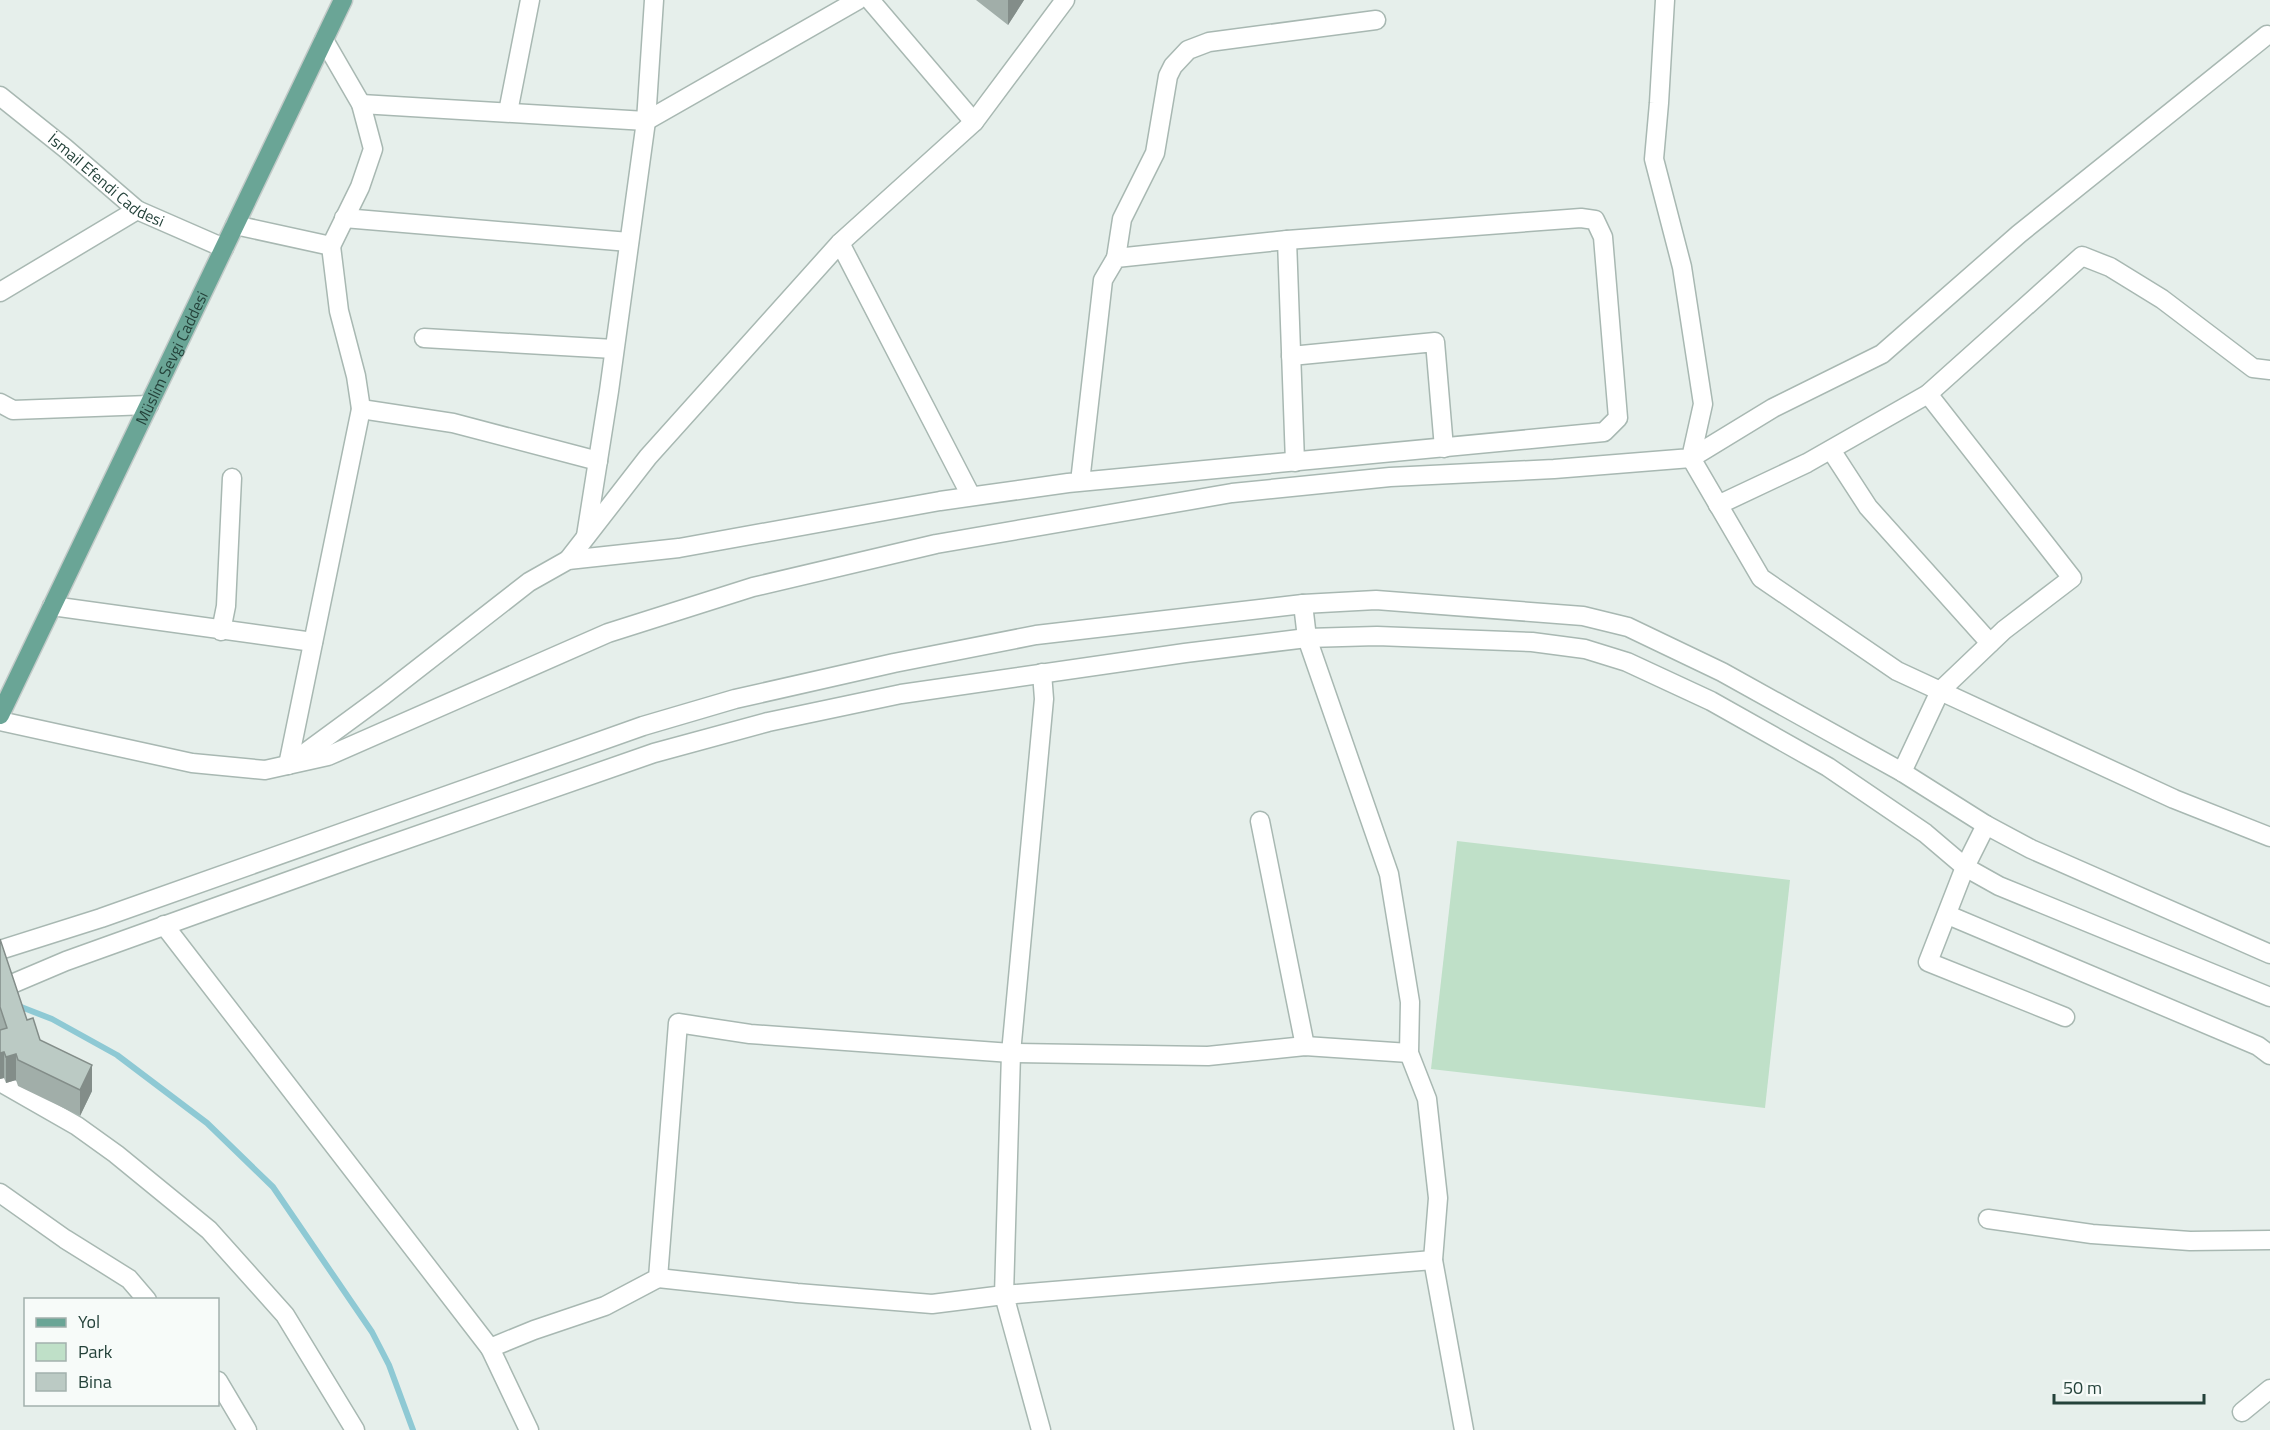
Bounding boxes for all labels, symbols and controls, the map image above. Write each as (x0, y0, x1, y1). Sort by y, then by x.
street label: İsmail Efendi Caddesi (43, 127, 168, 233)
street label: Müslim Sevgi Caddesi (129, 287, 214, 429)
legend (24, 1298, 219, 1406)
text: Yol (78, 1308, 100, 1335)
text: Park (78, 1338, 113, 1365)
scale bar (2054, 1367, 2204, 1405)
text: Bina (78, 1368, 112, 1395)
text: 50 m (2063, 1374, 2102, 1401)

